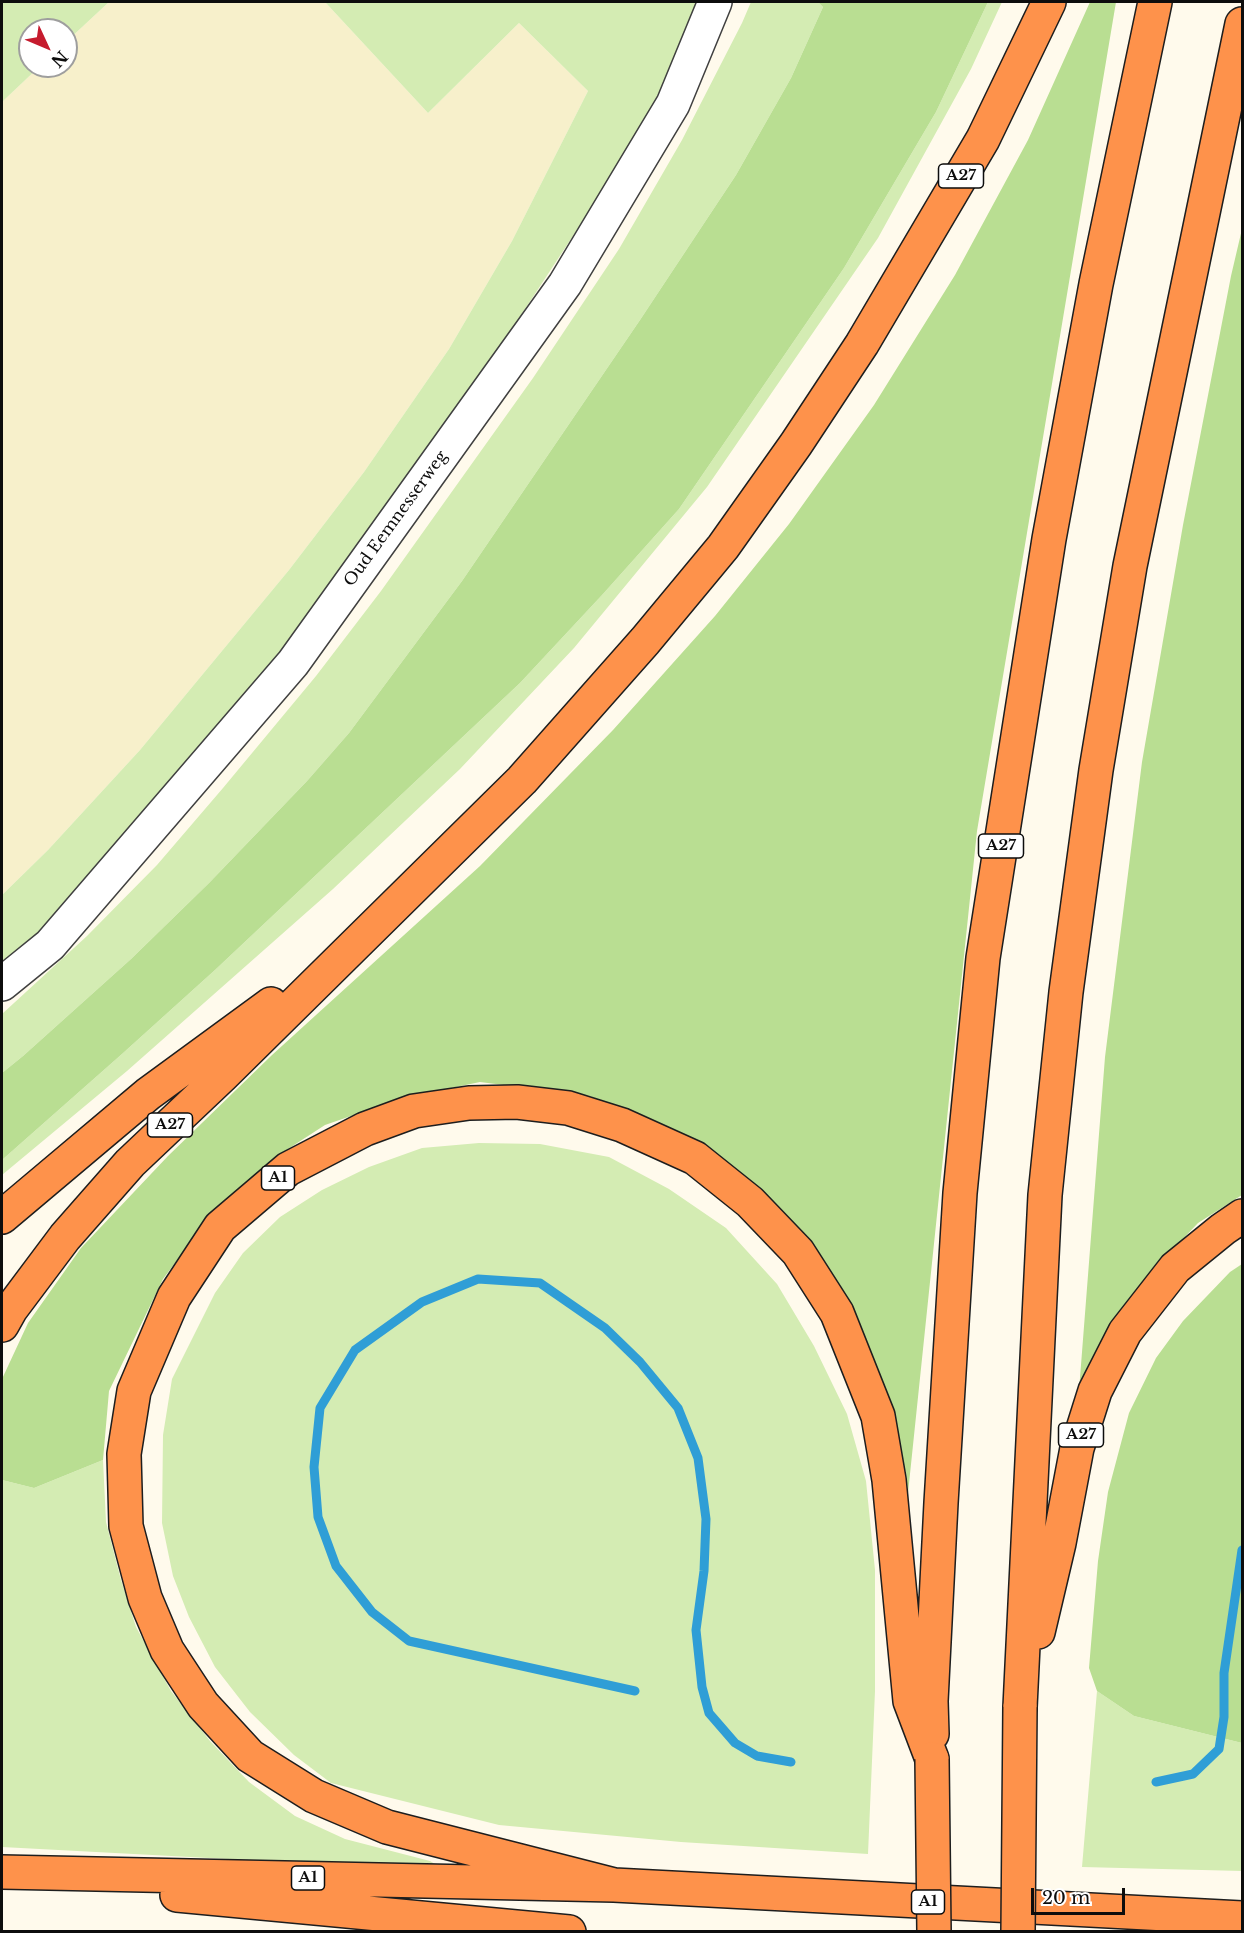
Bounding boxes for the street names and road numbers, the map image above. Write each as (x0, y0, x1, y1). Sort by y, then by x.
road number: A27 (938, 164, 984, 188)
street label: Oud Eemnesserweg (340, 447, 452, 591)
road number: A27 (978, 834, 1024, 858)
road number: A27 (148, 1113, 192, 1137)
road number: A1 (262, 1166, 294, 1190)
road number: A27 (1058, 1423, 1104, 1447)
road number: A1 (292, 1866, 324, 1890)
road number: A1 (912, 1890, 944, 1914)

